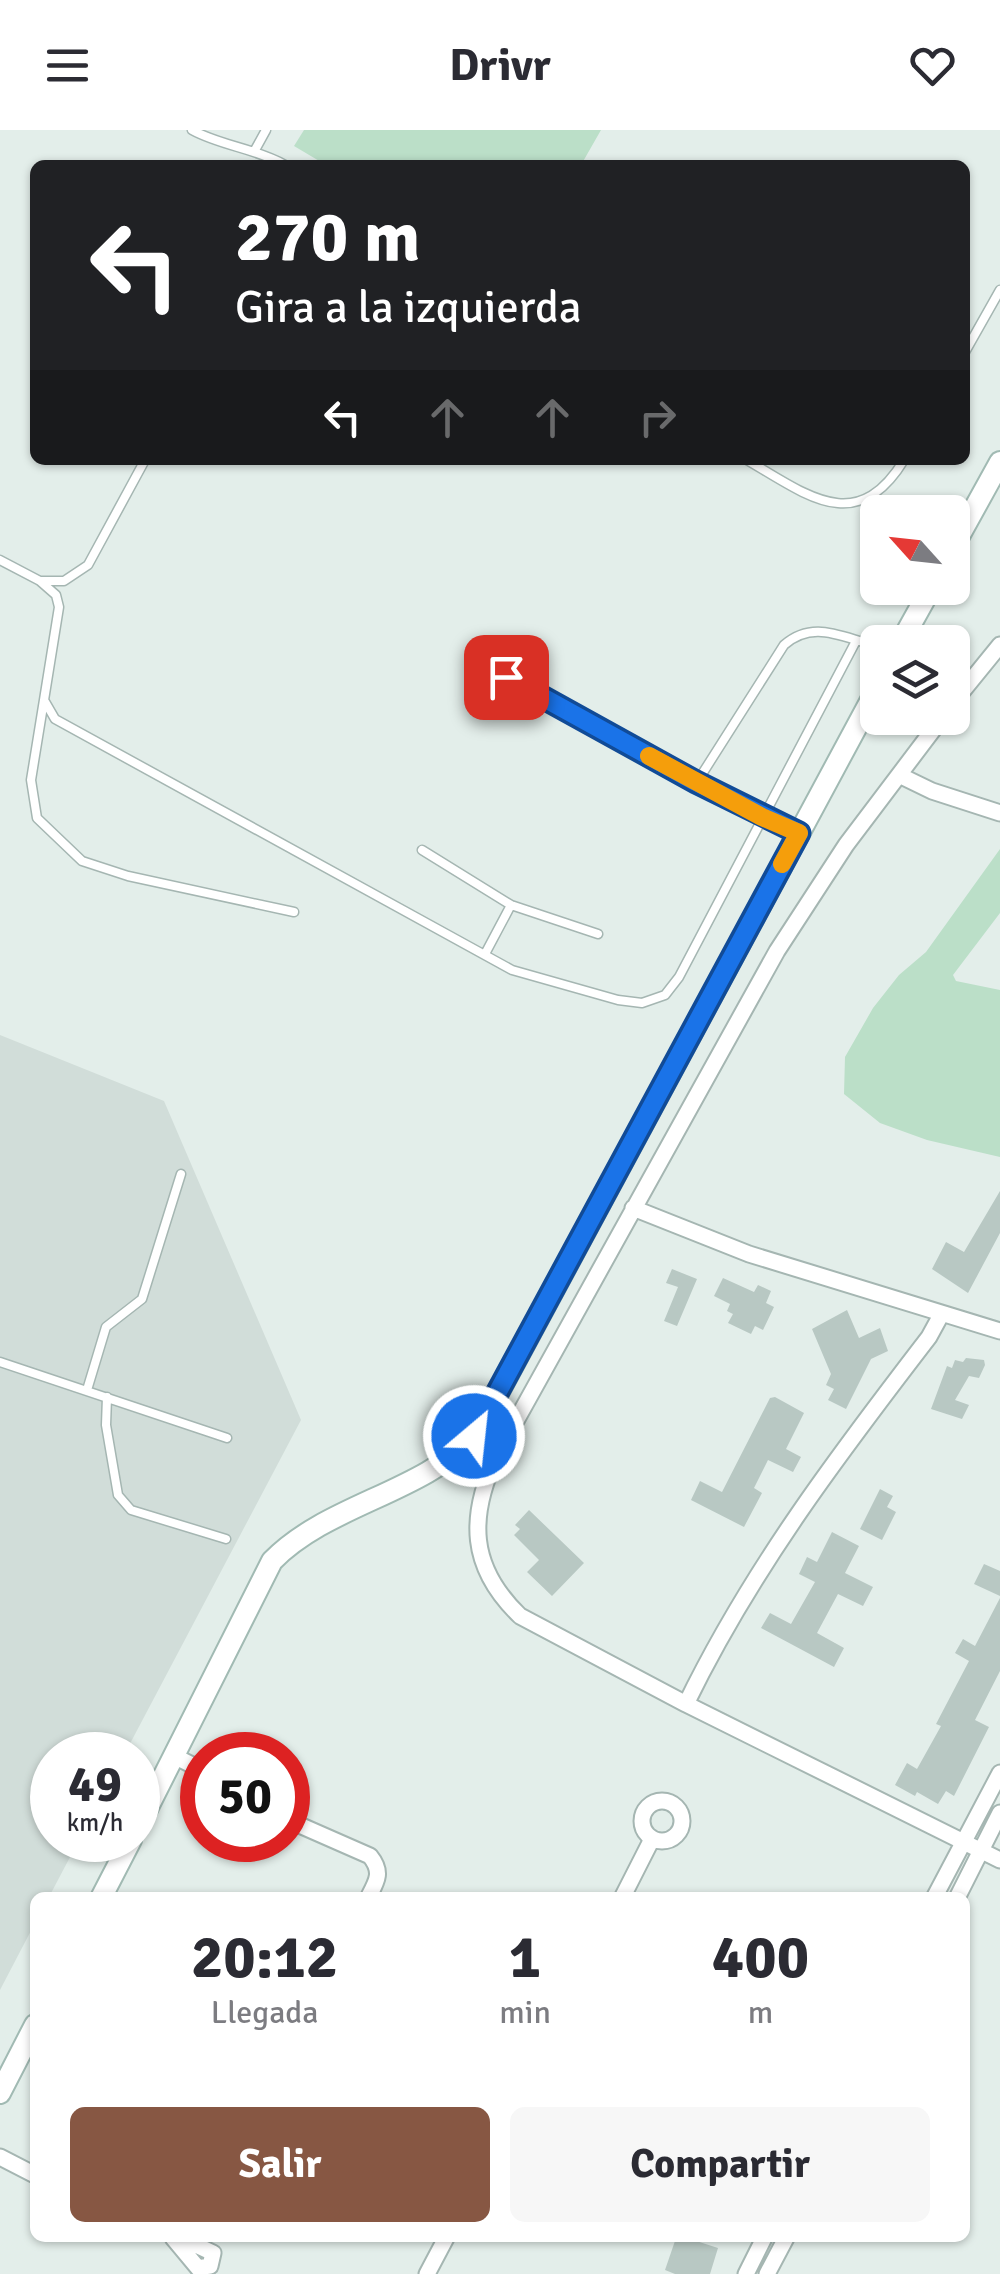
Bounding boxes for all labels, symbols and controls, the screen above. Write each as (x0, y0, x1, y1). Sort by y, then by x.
icon: menu (40, 38, 95, 93)
text: Drivr (449, 38, 551, 93)
icon: heart (905, 38, 960, 93)
text: 270 m (235, 194, 420, 280)
icon: left (70, 200, 200, 330)
text: Gira a la izquierda (235, 280, 582, 335)
icon: left (315, 390, 370, 445)
icon: ahead (420, 390, 475, 445)
icon: ahead (525, 390, 580, 445)
icon: right (630, 390, 685, 445)
north arrow (860, 495, 970, 605)
map controls (860, 495, 970, 735)
button: layers (860, 625, 970, 735)
pin (464, 635, 549, 720)
icon: arrive (479, 650, 534, 705)
position arrow (422, 1384, 526, 1488)
speed limit sign: 50 (180, 1732, 310, 1862)
text: 49 (68, 1754, 122, 1816)
text: km/h (67, 1807, 123, 1838)
text: 20:12 (191, 1921, 338, 1995)
text: 1 (509, 1921, 541, 1995)
text: 400 (712, 1921, 809, 1995)
text: Llegada (211, 1993, 318, 2032)
text: min (499, 1993, 551, 2032)
text: m (748, 1993, 773, 2032)
button: Salir (70, 2107, 490, 2222)
button: Compartir (510, 2107, 930, 2222)

